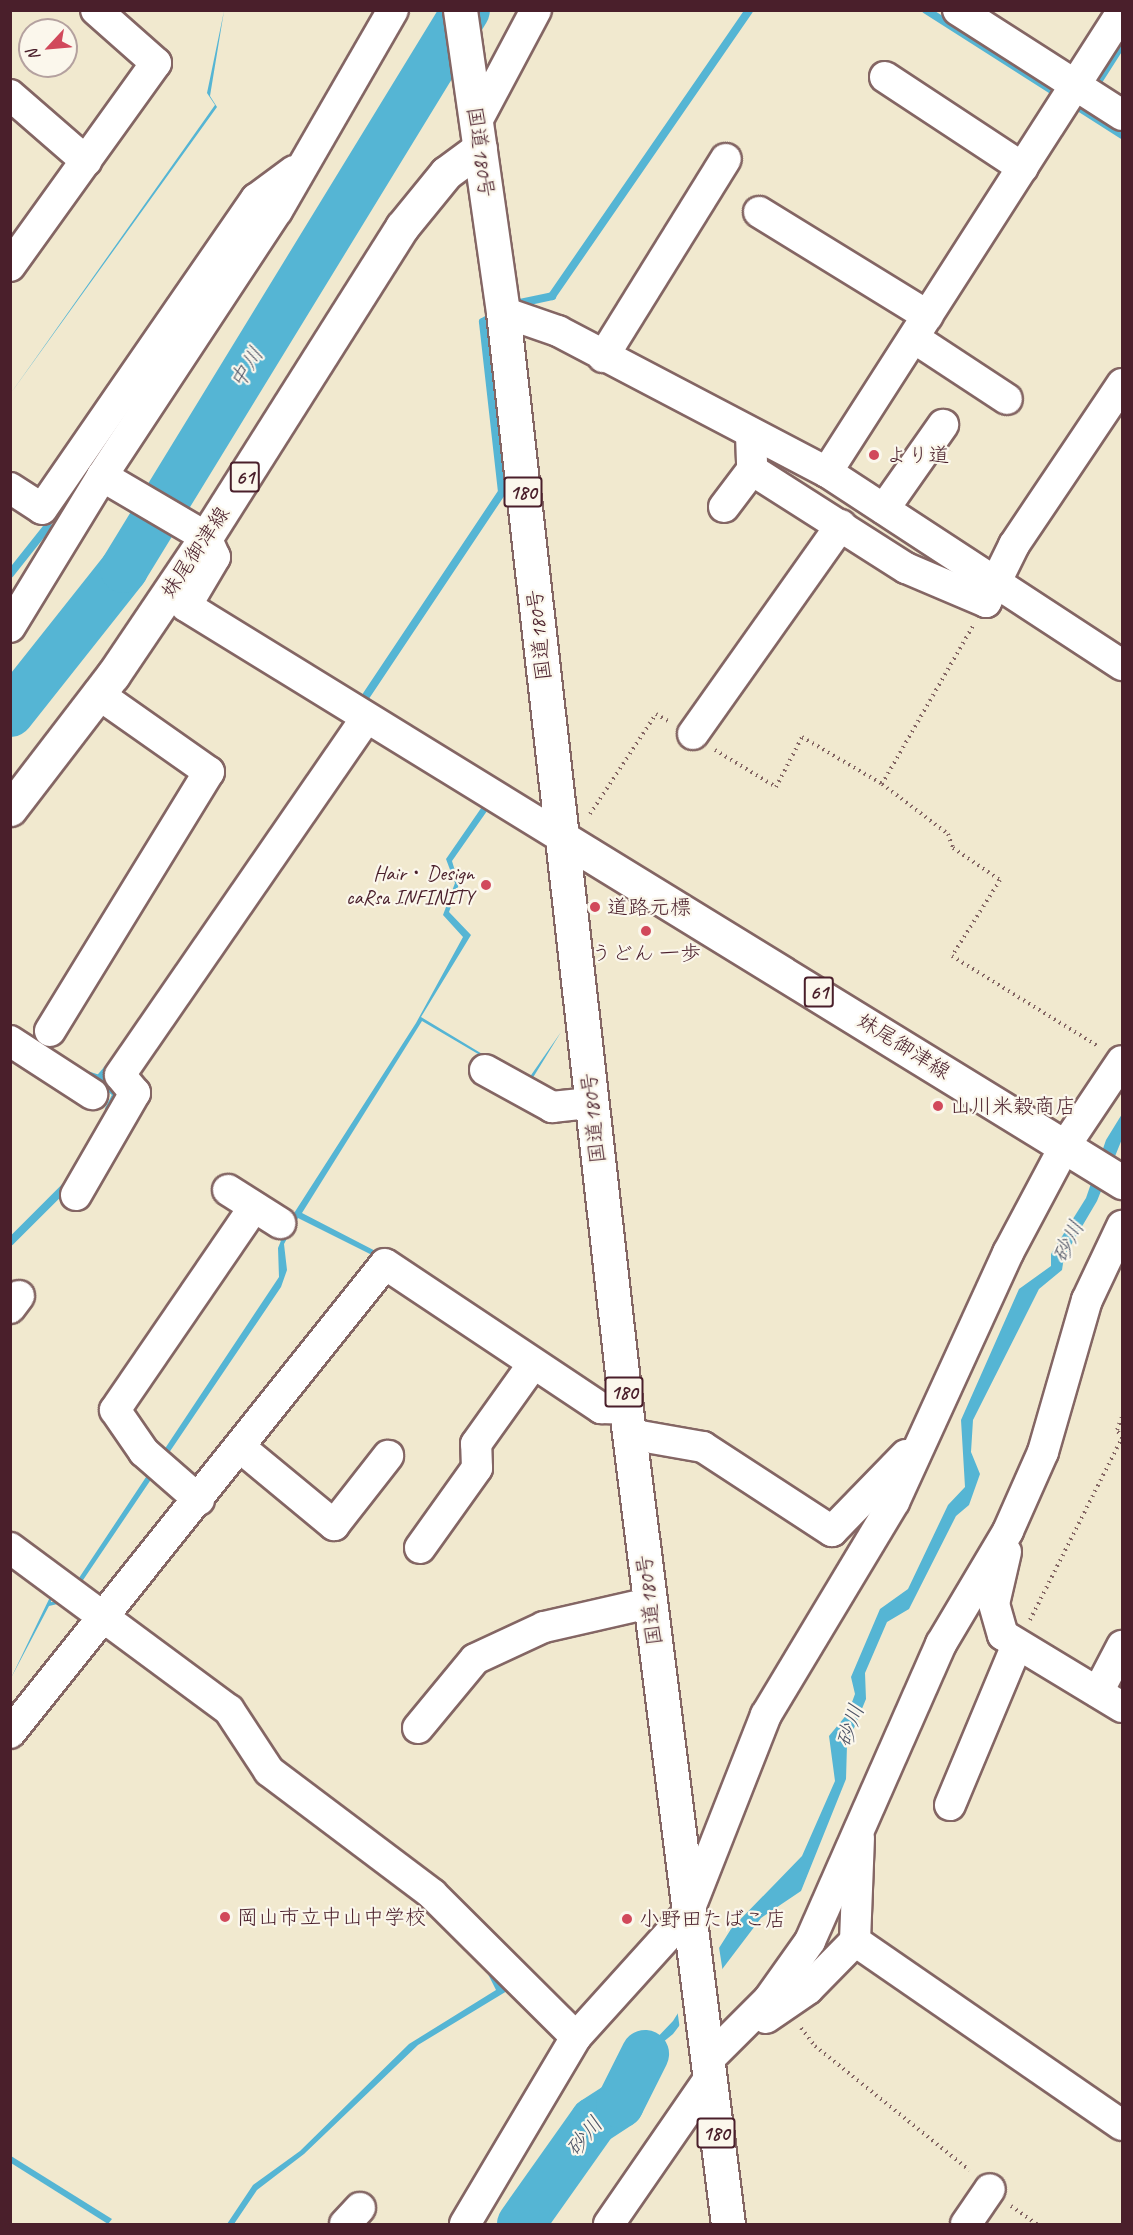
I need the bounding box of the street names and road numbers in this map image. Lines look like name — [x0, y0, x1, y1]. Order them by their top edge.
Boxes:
street label: 国道180号 — [462, 105, 500, 199]
road number: 61 — [228, 460, 262, 494]
road number: 180 — [504, 475, 542, 509]
street label: 妹尾御津線 — [155, 501, 235, 603]
street label: 国道180号 — [522, 588, 556, 682]
road number: 61 — [802, 975, 836, 1009]
street label: 妹尾御津線 — [853, 1007, 955, 1085]
street label: 国道180号 — [576, 1071, 610, 1165]
road number: 180 — [604, 1375, 644, 1409]
street label: 国道180号 — [631, 1553, 667, 1647]
road number: 180 — [696, 2116, 736, 2150]

